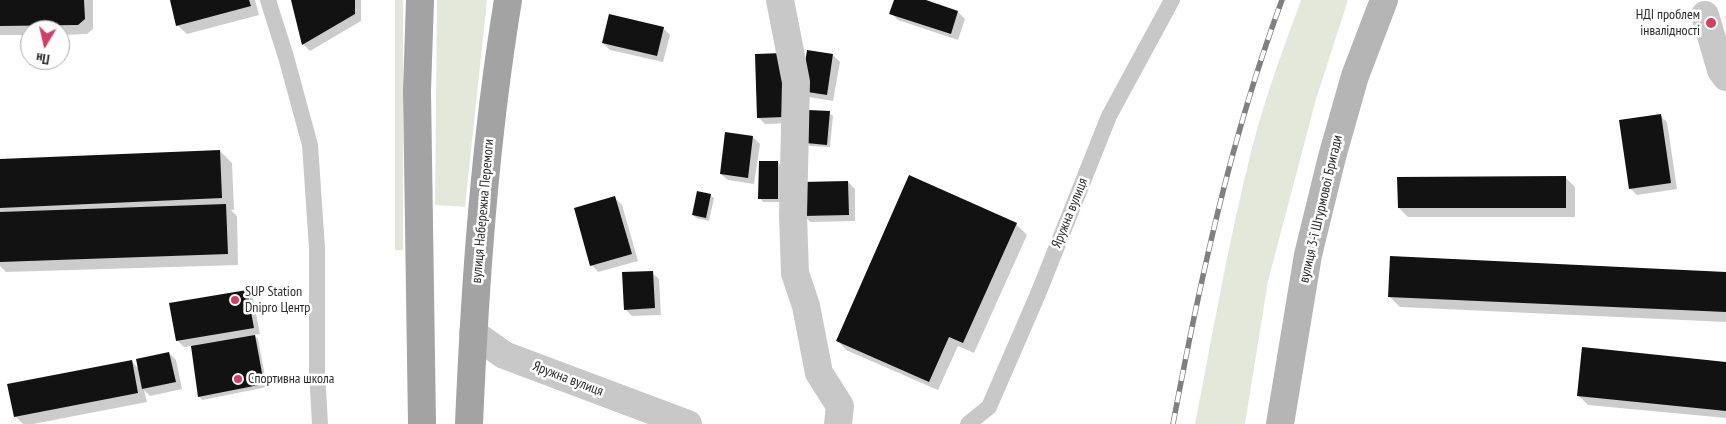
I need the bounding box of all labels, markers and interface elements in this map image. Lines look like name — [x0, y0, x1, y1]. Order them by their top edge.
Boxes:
place label: НДІ проблем інвалідності — [1636, 7, 1700, 40]
marker: НДІ проблем інвалідності — [1704, 16, 1718, 30]
north arrow — [20, 20, 70, 70]
text: Пн — [35, 49, 51, 69]
street label: вулиця 3-ї Штурмової Бригади — [1296, 134, 1346, 284]
street label: вулиця Набережна Перемоги — [468, 138, 498, 284]
street label: Яружна вулиця — [1048, 176, 1092, 250]
place label: SUP Station Dnipro Центр — [245, 284, 310, 316]
marker: SUP Station Dnipro Центр — [229, 294, 241, 306]
street label: Яружна вулиця — [530, 358, 606, 400]
place label: Спортивна школа — [248, 371, 334, 387]
marker: Спортивна школа — [232, 373, 244, 385]

